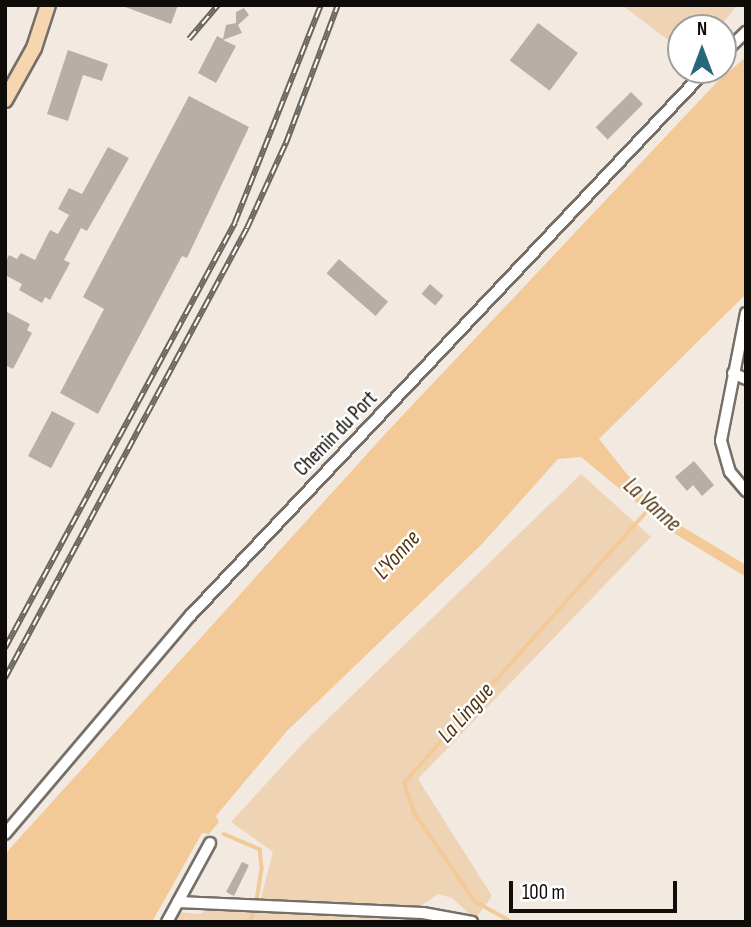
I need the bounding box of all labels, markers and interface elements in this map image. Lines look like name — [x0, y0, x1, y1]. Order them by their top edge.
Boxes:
north arrow — [667, 14, 737, 84]
text: N — [697, 18, 707, 41]
street label: Chemin du Port — [289, 386, 383, 482]
water label: La Vanne — [617, 472, 687, 538]
water label: L'Yonne — [368, 525, 426, 585]
water label: La Lingue — [432, 677, 500, 749]
scale bar — [513, 867, 681, 911]
text: 100 m — [522, 880, 565, 905]

